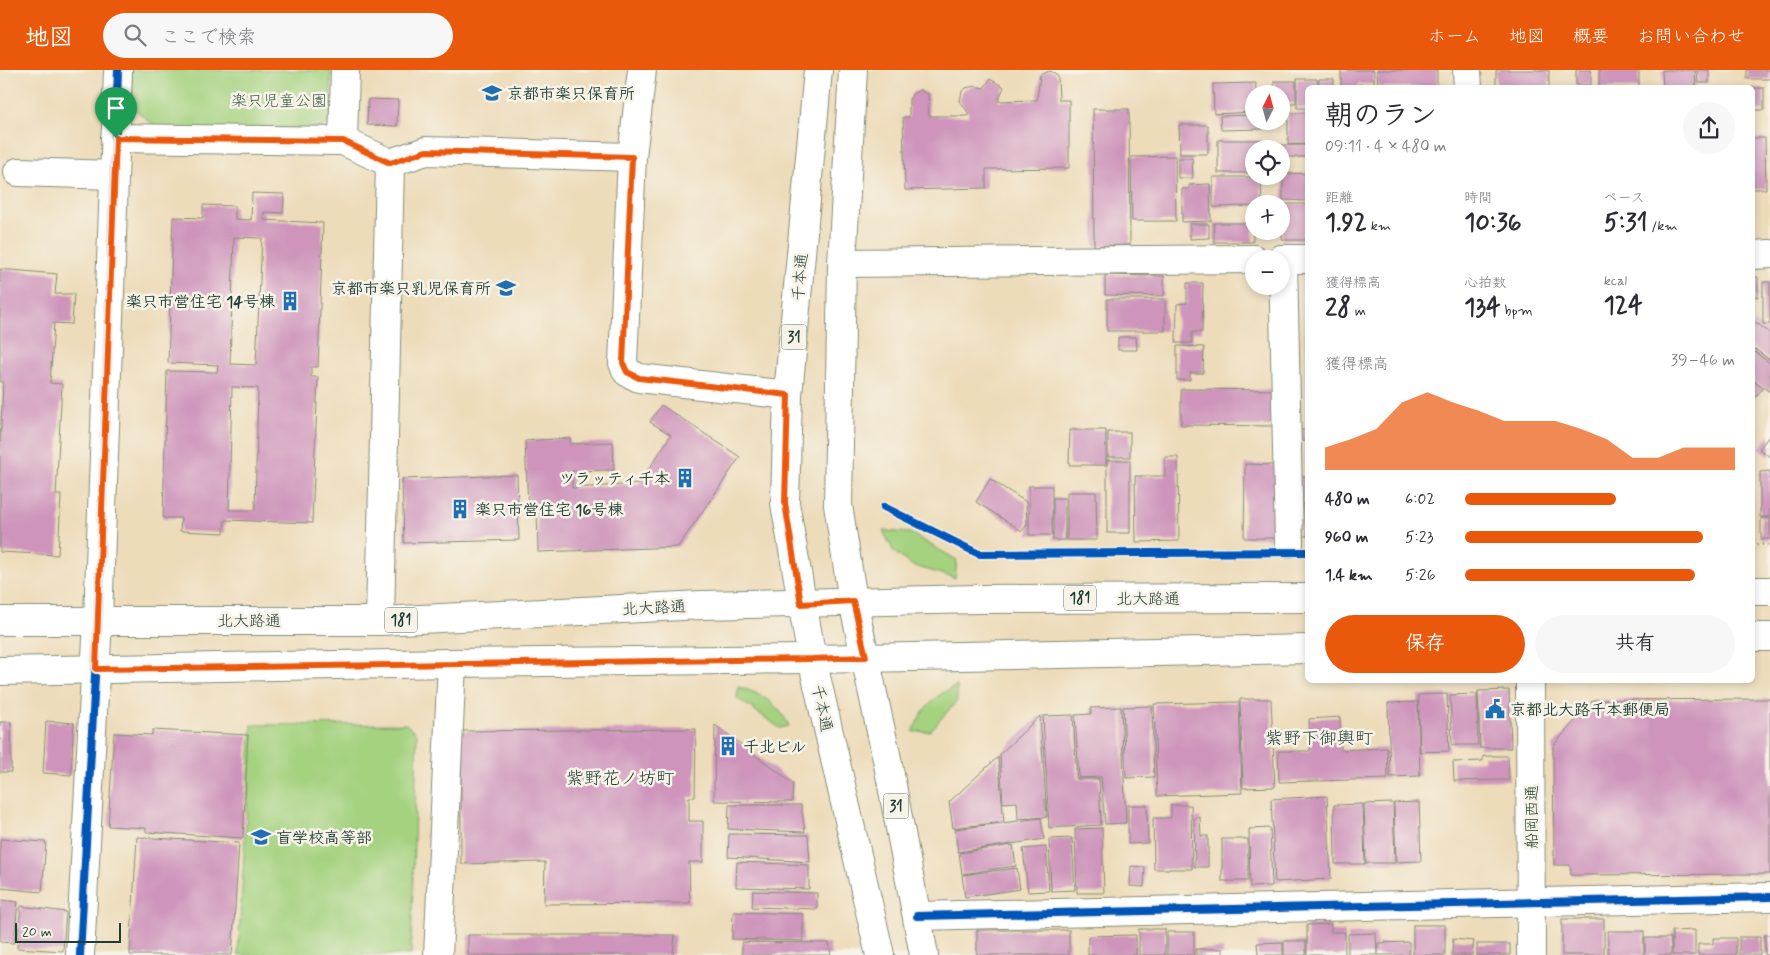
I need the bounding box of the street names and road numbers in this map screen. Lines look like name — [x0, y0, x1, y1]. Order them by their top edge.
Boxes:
street label: 千本通 — [788, 252, 813, 302]
road number: 31 — [782, 324, 806, 350]
road number: 181 — [1064, 586, 1096, 610]
street label: 北大路通 — [1116, 589, 1180, 610]
street label: 北大路通 — [622, 596, 687, 621]
road number: 181 — [385, 608, 417, 632]
street label: 北大路通 — [217, 611, 281, 632]
street label: 千本通 — [806, 683, 837, 734]
street label: 船岡西通 — [1522, 785, 1543, 849]
road number: 31 — [884, 794, 908, 818]

